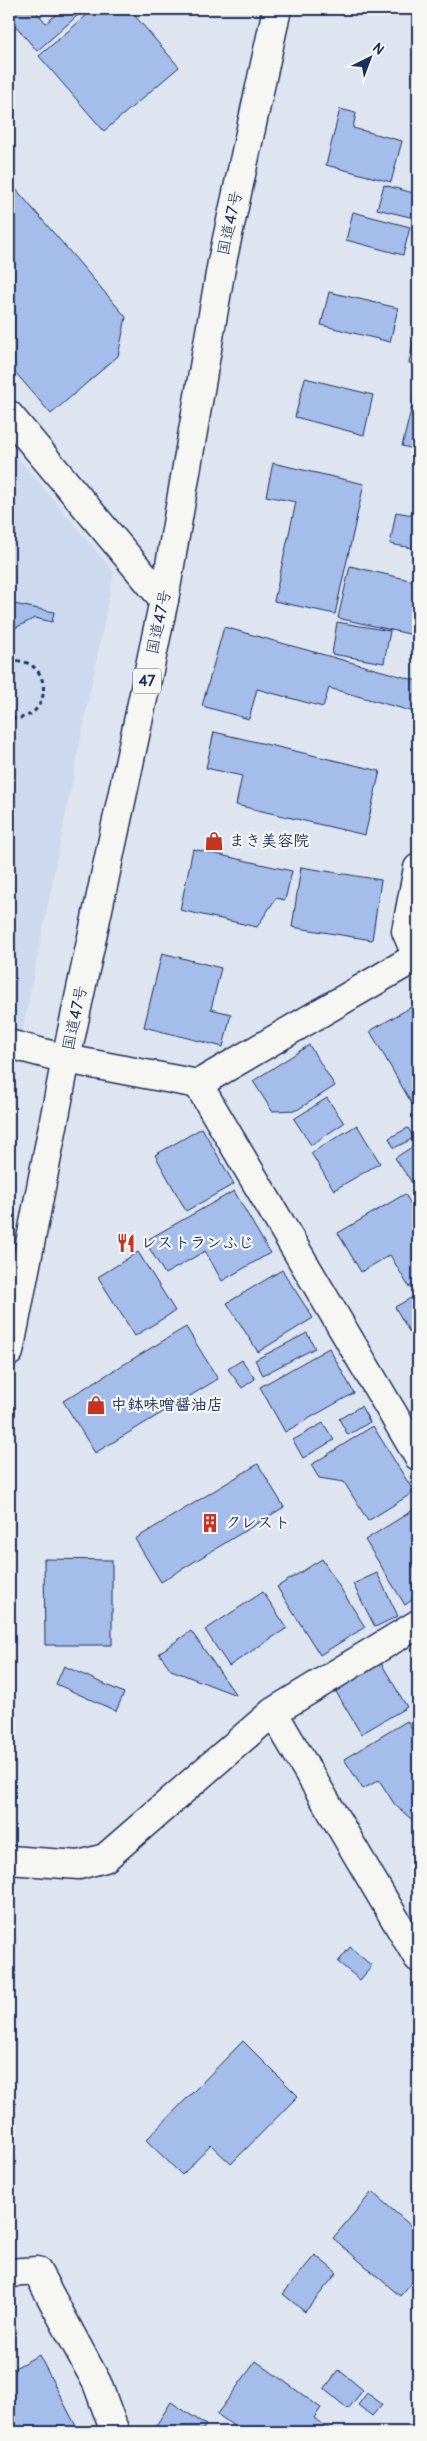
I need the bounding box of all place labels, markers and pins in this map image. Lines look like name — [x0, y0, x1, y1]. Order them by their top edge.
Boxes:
shop icon: まき美容院 — [203, 830, 225, 852]
place label: まき美容院 — [229, 831, 309, 851]
restaurant icon: レストランふじ — [115, 1232, 137, 1254]
place label: レストランふじ — [141, 1233, 254, 1253]
shop icon: 中鉢味噌醤油店 — [85, 1394, 107, 1416]
place label: 中鉢味噌醤油店 — [111, 1395, 223, 1415]
building icon: クレスト — [199, 1512, 221, 1534]
place label: クレスト — [225, 1513, 290, 1533]

